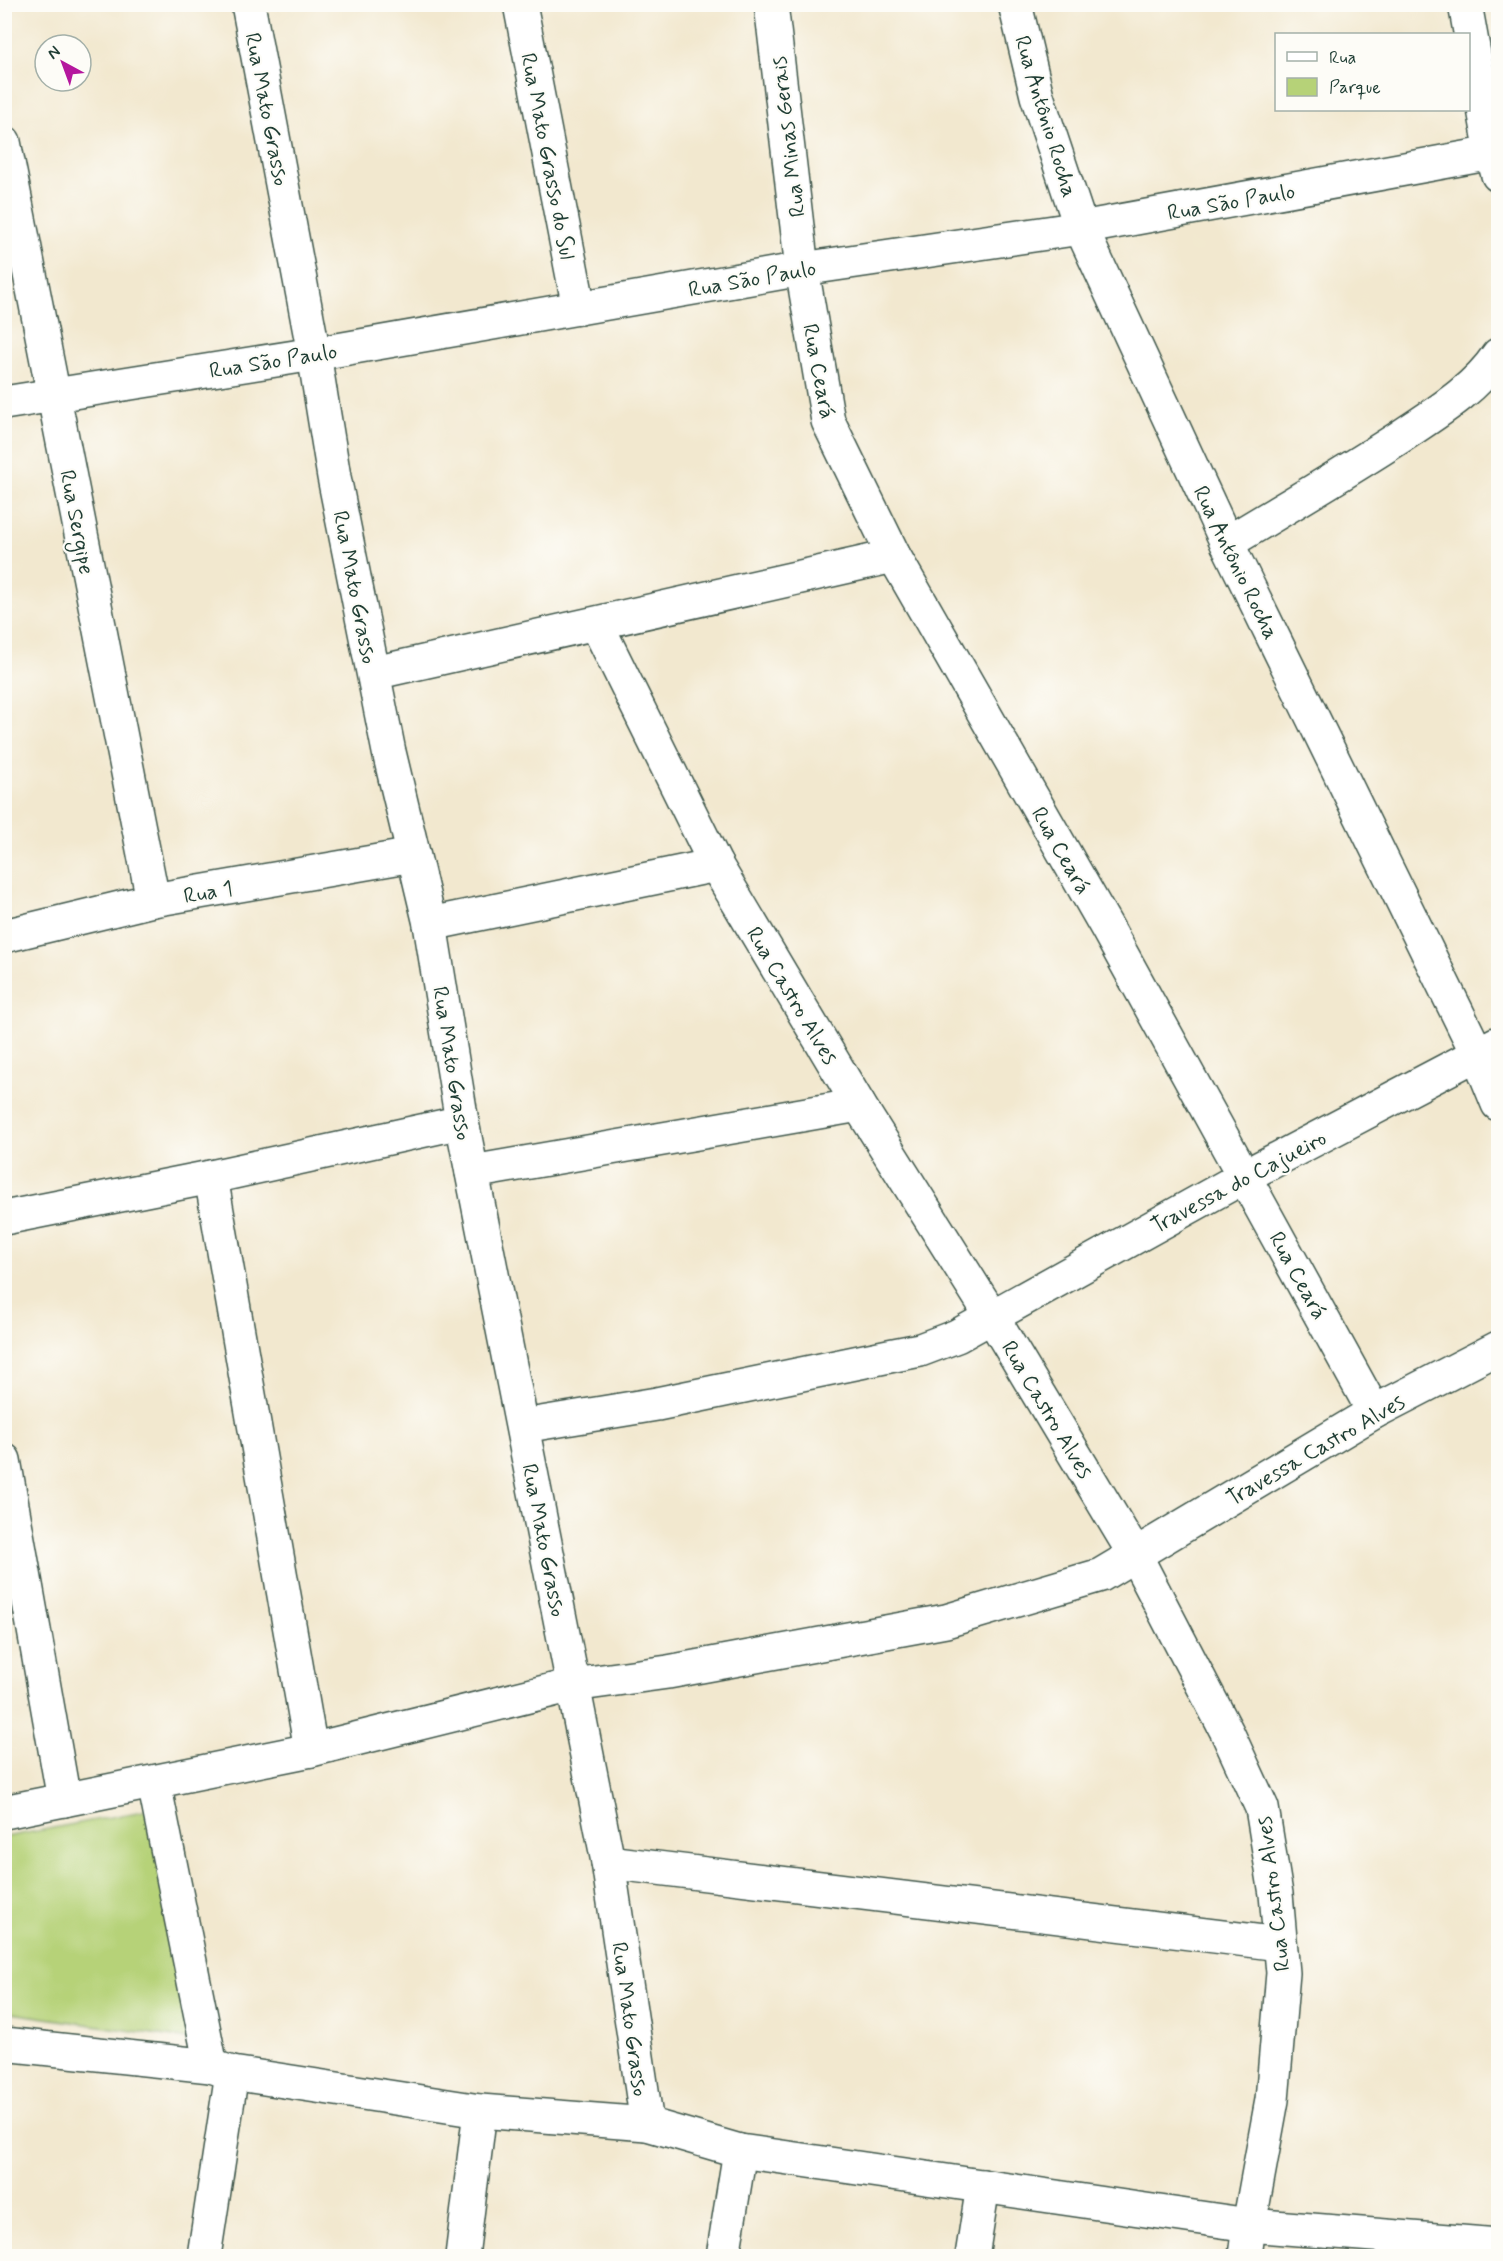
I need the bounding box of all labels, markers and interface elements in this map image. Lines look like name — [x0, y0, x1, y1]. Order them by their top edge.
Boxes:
street label: Rua Mato Grasso — [237, 30, 295, 188]
street label: Rua Antônio Rocha — [1007, 32, 1083, 201]
north arrow — [33, 33, 93, 93]
legend — [1275, 33, 1470, 111]
text: N — [43, 41, 65, 64]
text: Rua — [1329, 46, 1356, 70]
street label: Rua Mato Grasso do Sul — [513, 51, 581, 262]
street label: Rua Minas Gerais — [765, 54, 813, 219]
text: Parque — [1329, 76, 1381, 100]
street label: Rua São Paulo — [1165, 178, 1297, 228]
street label: Rua São Paulo — [686, 255, 818, 305]
street label: Rua Ceará — [795, 321, 841, 421]
street label: Rua São Paulo — [207, 338, 339, 386]
street label: Rua Sergipe — [49, 468, 100, 578]
street label: Rua Antônio Rocha — [1186, 481, 1285, 644]
street label: Rua Mato Grasso — [325, 508, 383, 666]
street label: Rua Ceará — [1024, 802, 1096, 900]
street label: Rua 1 — [182, 875, 235, 911]
street label: Rua Castro Alves — [739, 922, 844, 1070]
street label: Rua Mato Grasso — [425, 984, 477, 1142]
street label: Travessa do Cajueiro — [1146, 1125, 1332, 1242]
street label: Rua Ceará — [1262, 1227, 1333, 1325]
street label: Rua Castro Alves — [994, 1336, 1099, 1484]
street label: Travessa Castro Alves — [1222, 1388, 1410, 1513]
street label: Rua Mato Grasso — [514, 1461, 572, 1619]
street label: Rua Castro Alves — [1251, 1814, 1297, 1973]
street label: Rua Mato Grasso — [604, 1940, 654, 2098]

